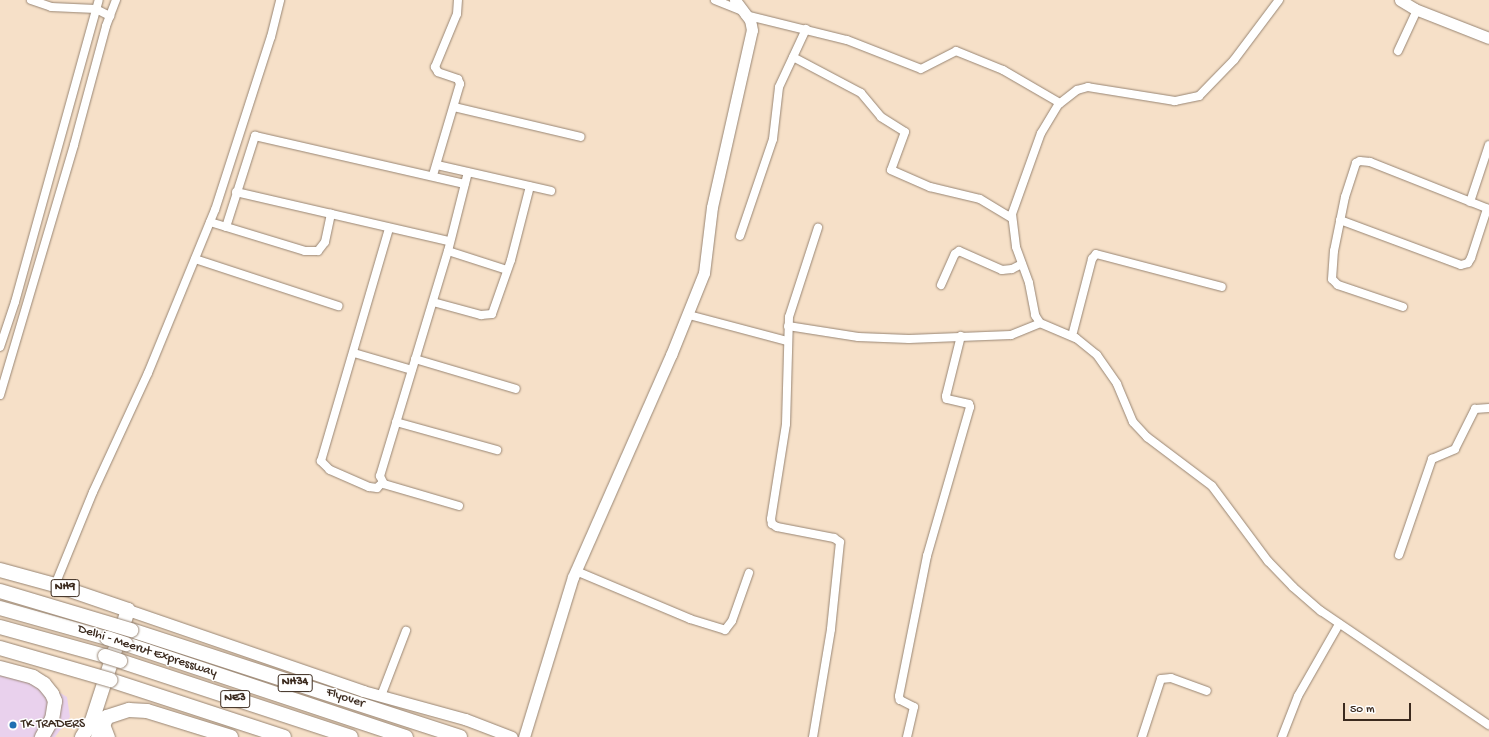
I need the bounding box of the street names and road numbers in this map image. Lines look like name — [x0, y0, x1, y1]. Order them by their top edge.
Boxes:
road number: NH9 — [50, 578, 80, 598]
street label: Delhi - Meerut Expressway — [75, 622, 219, 682]
road number: NH34 — [277, 673, 313, 693]
street label: Flyover — [324, 685, 366, 713]
road number: NE3 — [220, 689, 250, 709]

